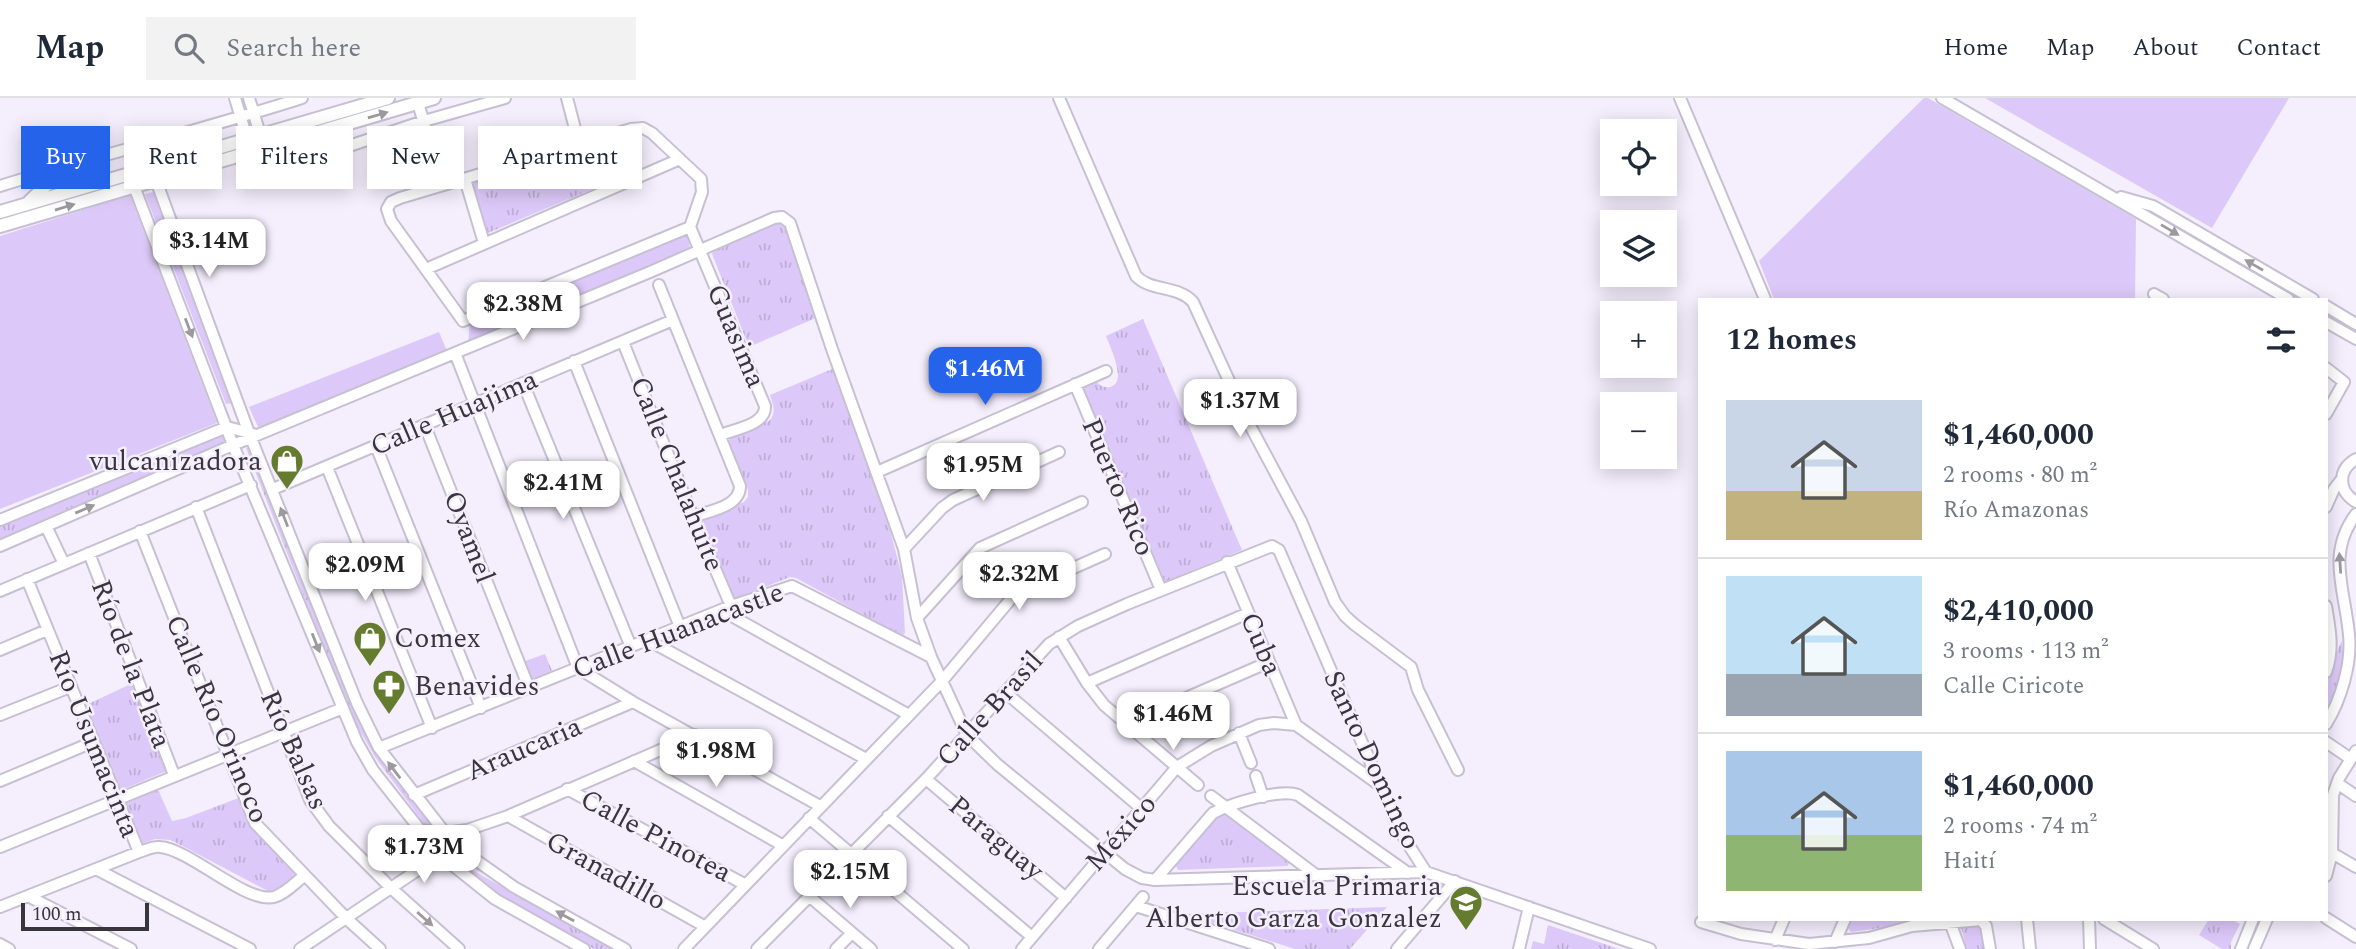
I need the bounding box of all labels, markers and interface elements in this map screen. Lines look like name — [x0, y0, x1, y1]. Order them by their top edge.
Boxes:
search box — [146, 17, 636, 80]
text: Map — [35, 23, 104, 73]
text: Search here — [226, 28, 361, 68]
icon: search — [170, 29, 208, 67]
text: Home — [1943, 30, 2008, 66]
text: Map — [2046, 30, 2094, 66]
text: About — [2132, 30, 2198, 66]
text: Contact — [2236, 30, 2321, 66]
one-way arrow — [367, 109, 388, 119]
map controls — [1600, 119, 1677, 469]
button: locate — [1600, 119, 1677, 196]
chip: Buy — [21, 126, 110, 189]
chip: Rent — [124, 126, 222, 189]
chip: Filters — [236, 126, 353, 189]
chip: New — [367, 126, 464, 189]
chip: Apartment — [478, 126, 642, 189]
one-way arrow — [55, 201, 76, 211]
button: layers — [1600, 210, 1677, 287]
pin: $3.14M — [152, 220, 266, 279]
one-way arrow — [2161, 223, 2180, 236]
text: $3.14M — [169, 224, 249, 259]
one-way arrow — [2244, 260, 2264, 272]
street label: Guasima — [695, 277, 777, 395]
pin: $2.38M — [466, 282, 580, 342]
text: $2.38M — [483, 287, 563, 322]
button: + — [1600, 301, 1677, 378]
text: 12 homes — [1726, 317, 1857, 363]
one-way arrow — [183, 318, 194, 339]
icon: filters — [2262, 321, 2300, 359]
pin: $1.46M — [928, 348, 1042, 407]
text: $1.46M — [945, 352, 1025, 387]
street label: Calle Huajima — [364, 358, 545, 468]
street label: Calle Chalahuite — [618, 370, 736, 578]
pin: $1.37M — [1183, 380, 1297, 439]
text: $1.37M — [1200, 384, 1280, 419]
button: − — [1600, 392, 1677, 469]
street label: Puerto Rico — [1070, 411, 1166, 563]
text: $1,460,000 — [1943, 412, 2094, 458]
icon: home — [1782, 428, 1866, 512]
place label: vulcanizadora — [89, 440, 262, 483]
shop icon: vulcanizadora — [268, 442, 306, 491]
pin: $1.95M — [926, 444, 1040, 503]
text: $1.95M — [943, 448, 1023, 483]
text: 2 rooms · 80 m² — [1943, 458, 2097, 493]
pin: $2.41M — [506, 462, 620, 521]
text: $2.41M — [523, 466, 603, 501]
street label: Oyamel — [432, 484, 506, 590]
text: Río Amazonas — [1943, 493, 2089, 528]
one-way arrow — [75, 503, 95, 515]
one-way arrow — [278, 507, 289, 528]
pin: $2.09M — [308, 544, 422, 603]
text: $2.09M — [325, 548, 405, 583]
one-way arrow — [2334, 551, 2345, 573]
pin: $2.32M — [962, 552, 1076, 612]
text: $2.32M — [979, 557, 1059, 592]
street label: Calle Huanacastle — [566, 571, 790, 691]
street label: Río de la Plata — [79, 573, 183, 755]
text: $2,410,000 — [1943, 588, 2094, 634]
icon: home — [1782, 604, 1866, 688]
street label: Cuba — [1228, 605, 1294, 683]
street label: Calle Río Orinoco — [154, 608, 280, 830]
place label: Comex — [394, 617, 481, 660]
shop icon: Comex — [351, 619, 389, 668]
one-way arrow — [311, 633, 322, 654]
text: 3 rooms · 113 m² — [1943, 634, 2109, 669]
street label: Calle Brasil — [926, 641, 1054, 777]
street label: Río Usumacinta — [37, 644, 151, 845]
street label: Santo Domingo — [1312, 663, 1432, 857]
place label: Benavides — [414, 665, 540, 708]
pharmacy icon: Benavides — [370, 667, 408, 716]
text: Calle Ciricote — [1943, 669, 2084, 704]
street label: Río Balsas — [248, 683, 340, 817]
pin: $1.46M — [1116, 692, 1230, 752]
text: $1.46M — [1133, 697, 1213, 732]
street label: Araucaria — [459, 705, 589, 793]
pin: $1.98M — [659, 730, 773, 789]
text: $1.98M — [676, 734, 756, 769]
one-way arrow — [388, 761, 402, 779]
text: $1,460,000 — [1943, 763, 2094, 809]
street label: Calle Pinotea — [573, 778, 740, 894]
icon: home — [1782, 779, 1866, 863]
street label: México — [1075, 784, 1167, 882]
street label: Paraguay — [939, 785, 1055, 892]
text: 2 rooms · 74 m² — [1943, 809, 2097, 844]
street label: Granadillo — [538, 820, 674, 922]
pin: $1.73M — [367, 826, 481, 885]
text: $1.73M — [384, 830, 464, 865]
text: Haití — [1943, 844, 1995, 879]
pin: $2.15M — [793, 850, 907, 910]
text: $2.15M — [810, 855, 890, 890]
place label: Escuela Primaria Alberto Garza Gonzalez — [1145, 865, 1442, 940]
school or university icon: Escuela Primaria Alberto Garza Gonzalez — [1447, 883, 1485, 932]
scale bar — [21, 900, 149, 932]
text: 100 m — [32, 900, 82, 929]
one-way arrow — [416, 910, 433, 926]
one-way arrow — [555, 910, 575, 922]

